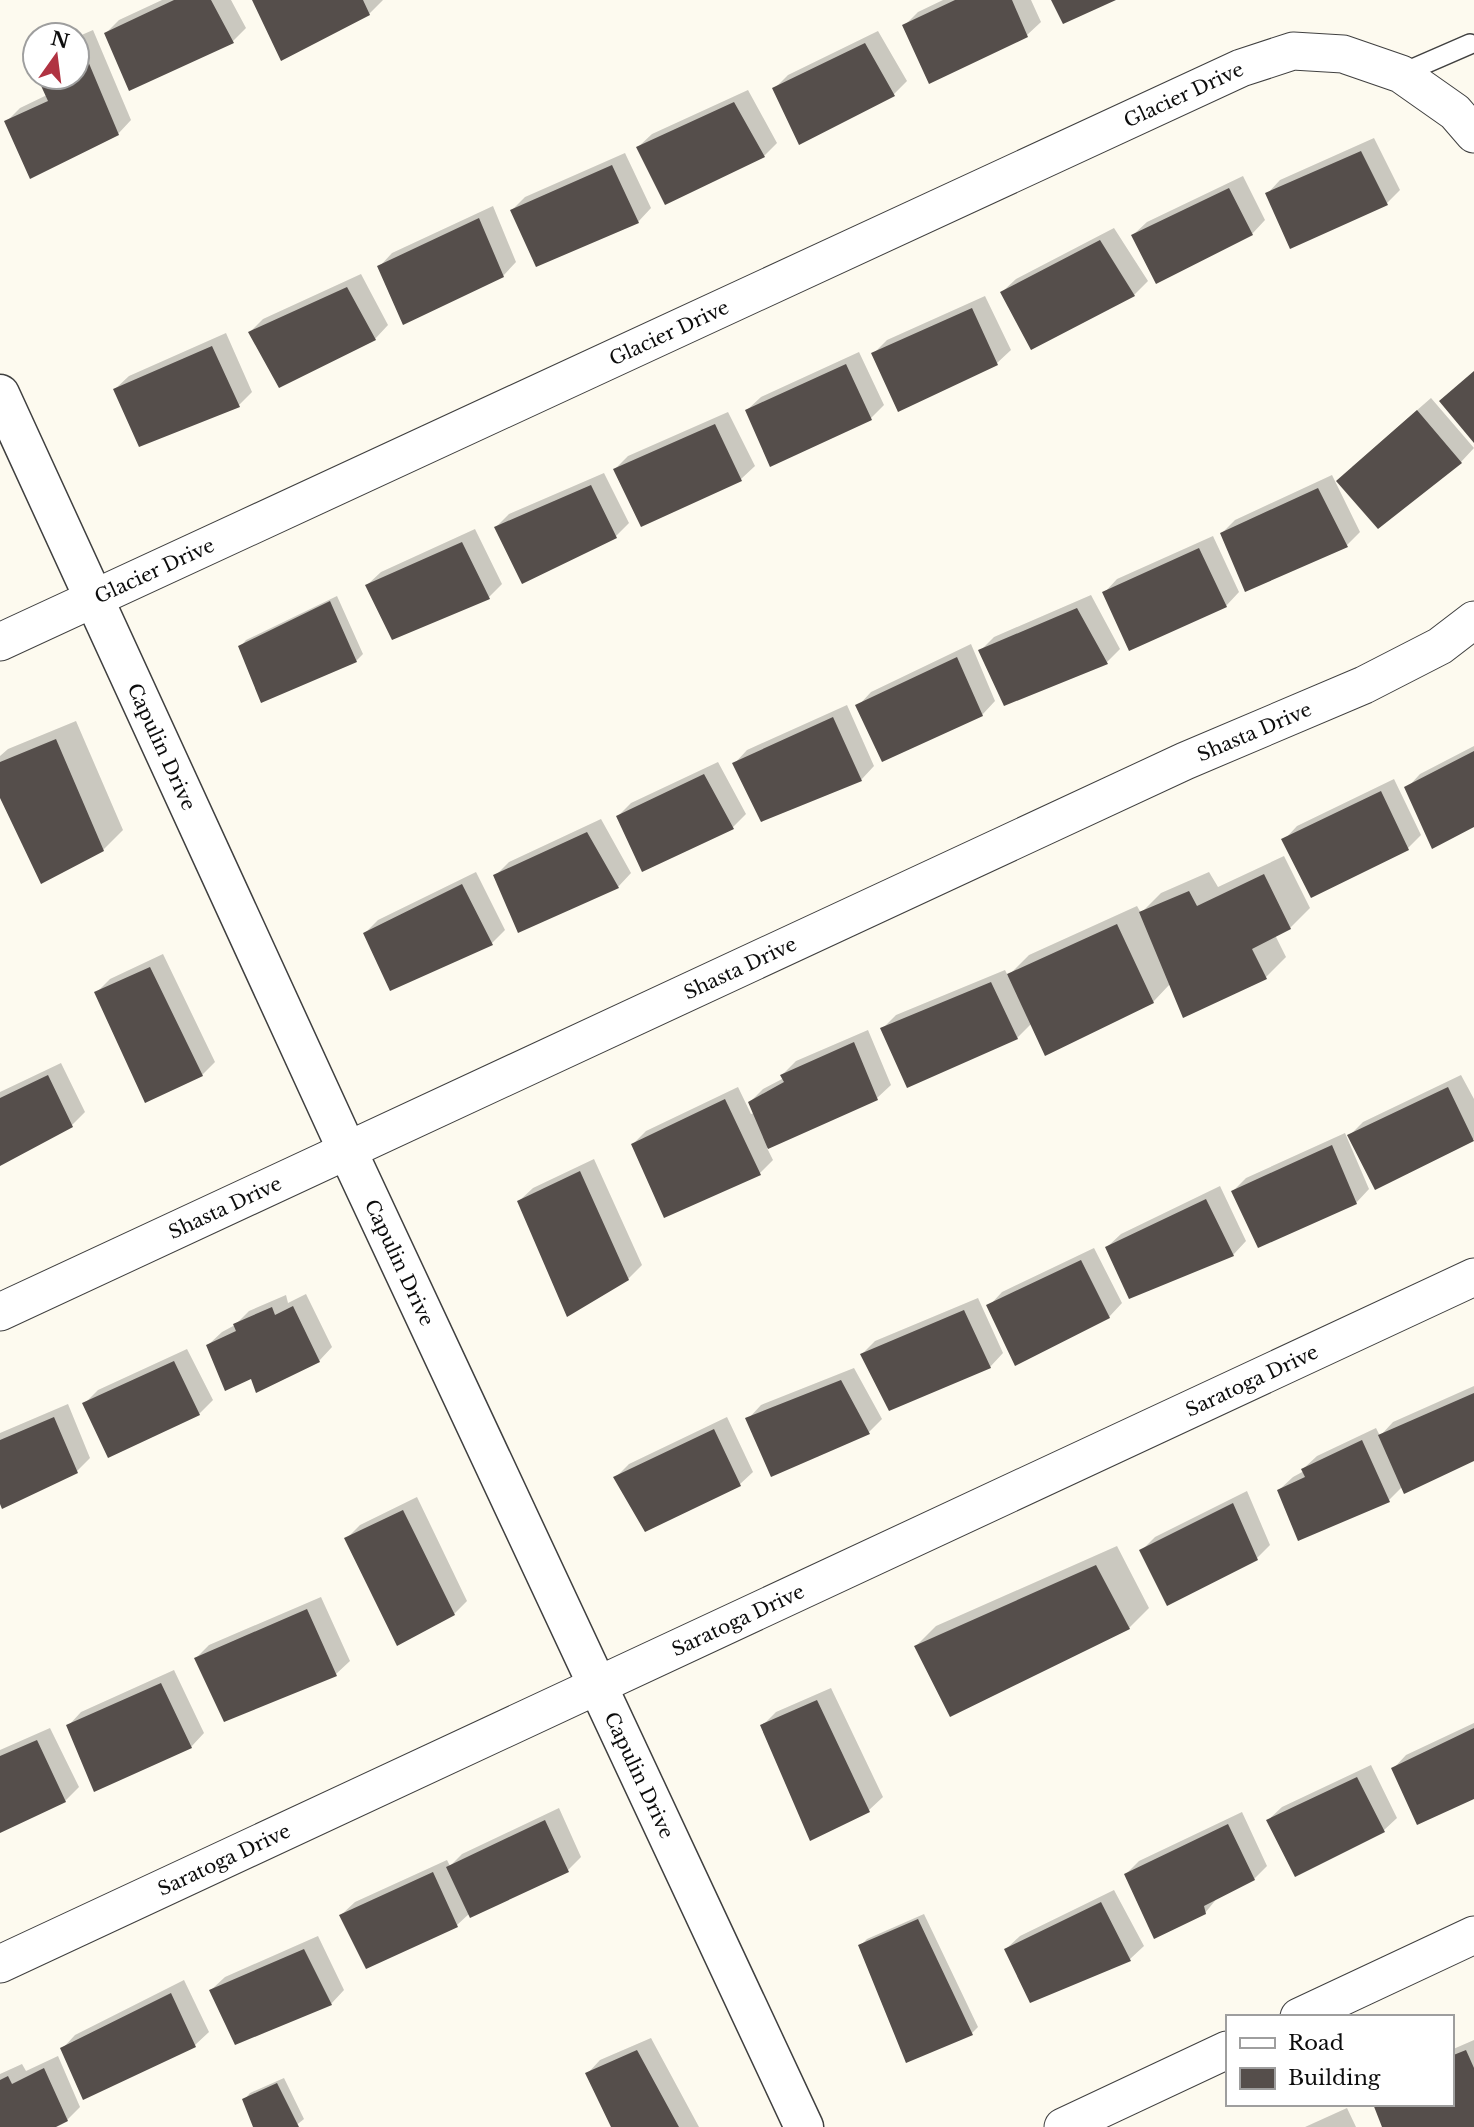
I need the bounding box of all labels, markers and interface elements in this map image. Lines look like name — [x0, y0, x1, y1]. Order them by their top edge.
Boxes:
north arrow — [21, 21, 91, 91]
text: N — [49, 27, 72, 53]
street label: Glacier Drive — [1120, 57, 1247, 133]
street label: Glacier Drive — [606, 296, 733, 371]
street label: Glacier Drive — [91, 534, 218, 609]
street label: Capulin Drive — [122, 680, 200, 814]
street label: Shasta Drive — [1194, 698, 1315, 766]
street label: Shasta Drive — [680, 932, 800, 1005]
street label: Shasta Drive — [165, 1172, 285, 1244]
street label: Capulin Drive — [360, 1196, 439, 1330]
street label: Saratoga Drive — [1182, 1340, 1322, 1422]
street label: Saratoga Drive — [668, 1580, 808, 1661]
street label: Capulin Drive — [600, 1708, 678, 1842]
street label: Saratoga Drive — [154, 1819, 294, 1901]
legend — [1226, 2015, 1453, 2106]
text: Road — [1288, 2030, 1344, 2056]
text: Building — [1288, 2065, 1381, 2091]

